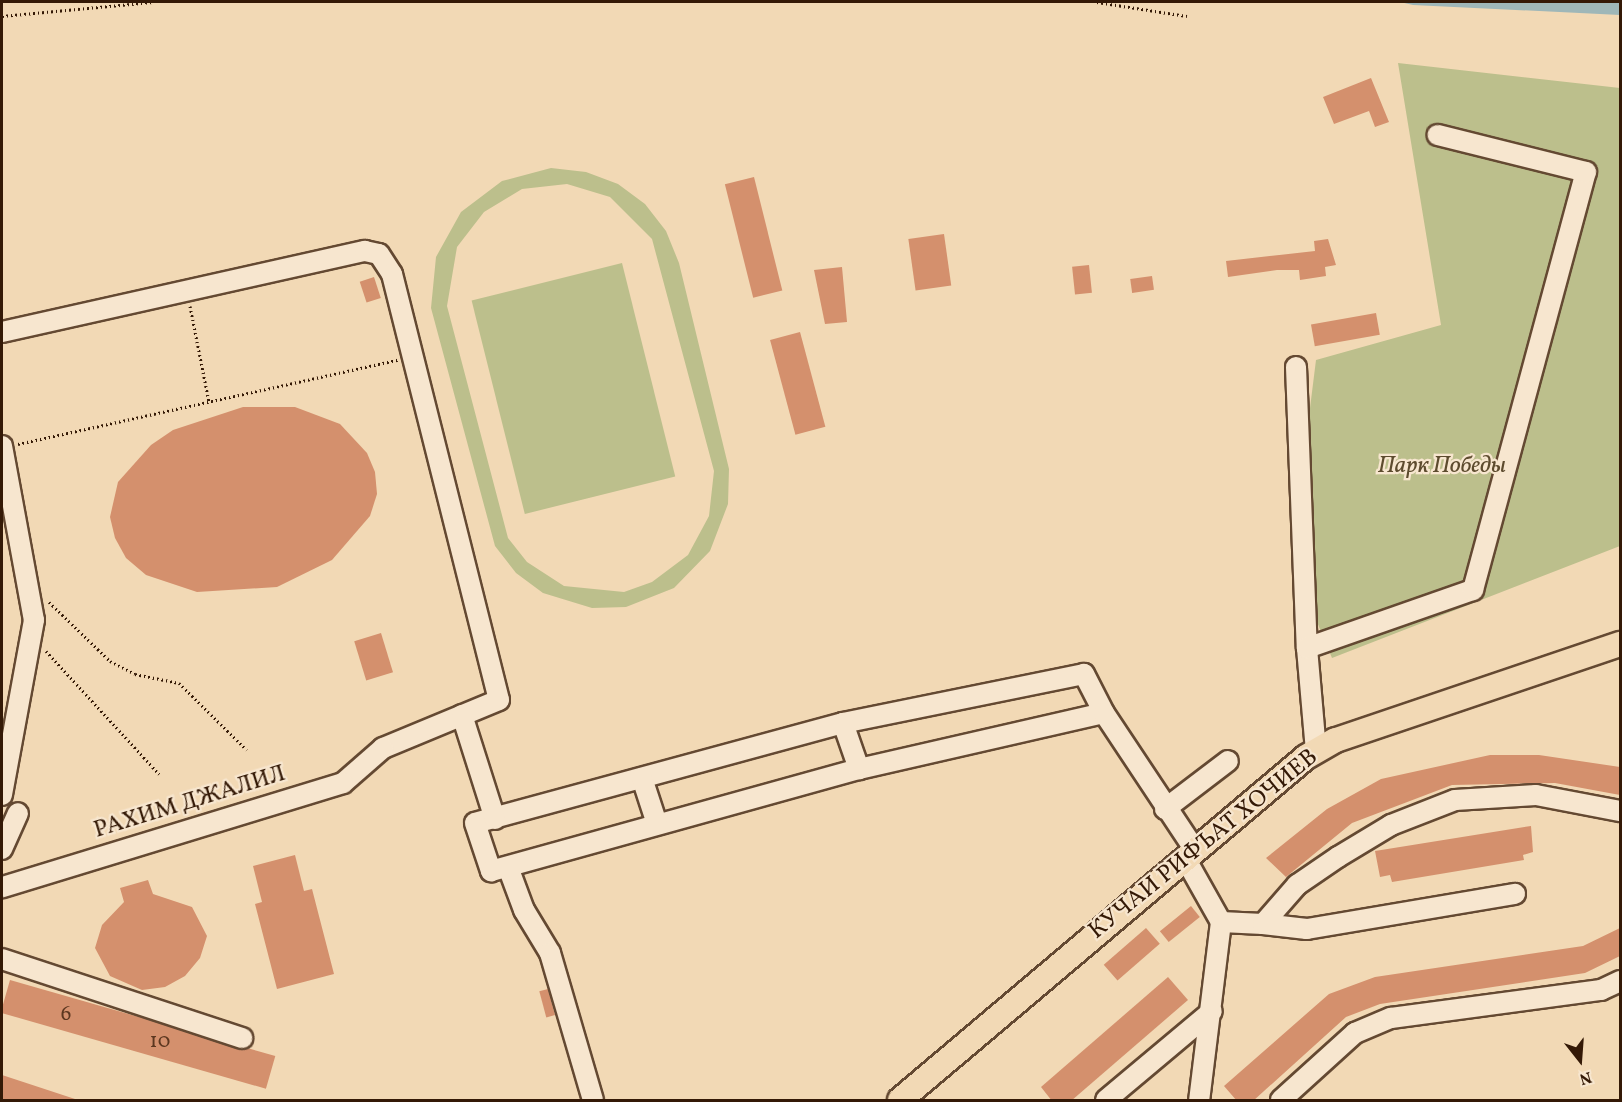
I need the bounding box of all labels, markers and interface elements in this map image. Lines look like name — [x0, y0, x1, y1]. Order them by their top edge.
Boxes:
park label: Парк Победы — [1378, 453, 1506, 481]
street label: КУЧАИ РИФЪАТ ХОЧИЕВ — [1083, 743, 1325, 947]
street label: РАХИМ ДЖАЛИЛ — [91, 760, 289, 846]
house number: 6 — [61, 1002, 71, 1028]
house number: 10 — [150, 1029, 170, 1055]
north arrow — [1550, 1030, 1610, 1090]
text: N — [1576, 1065, 1594, 1089]

